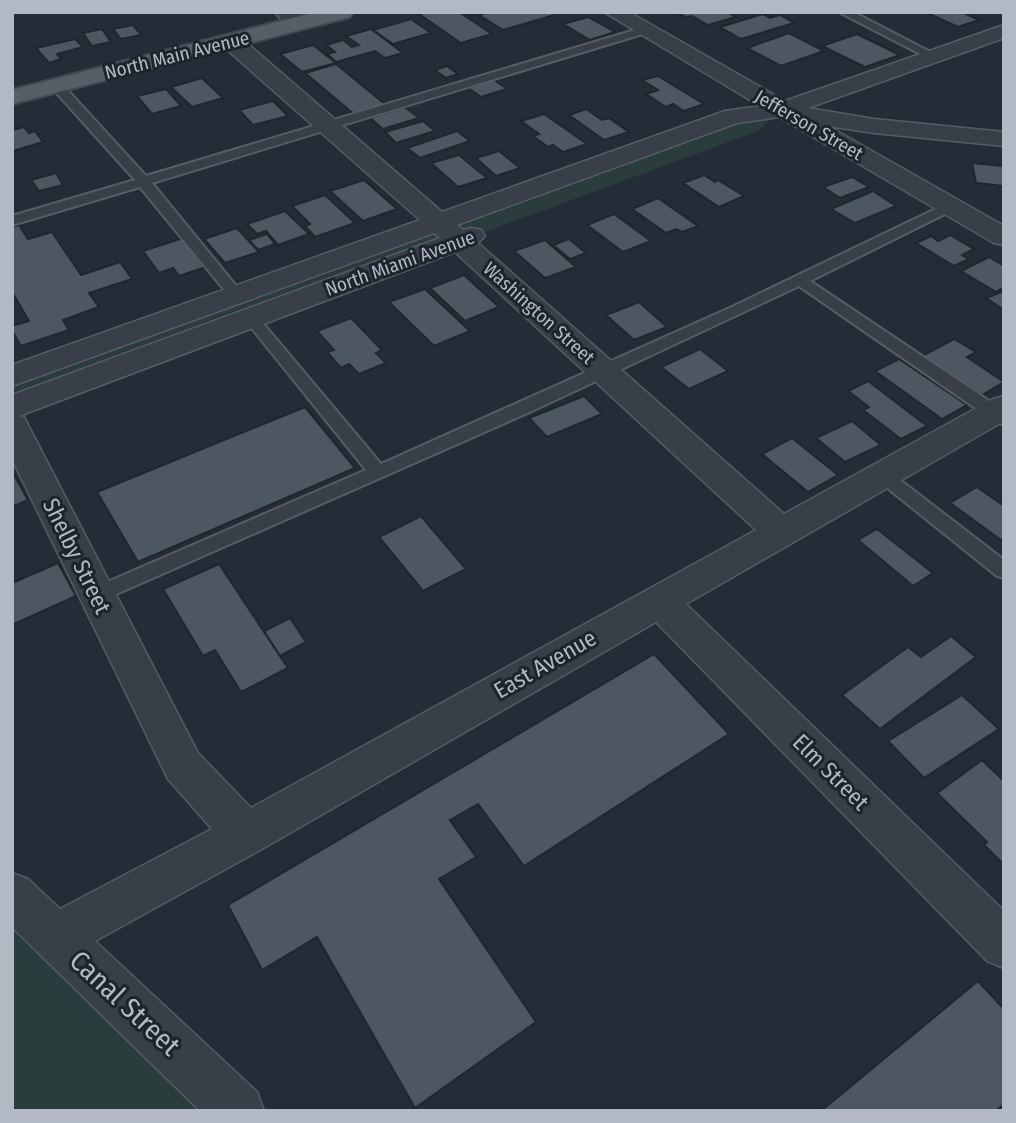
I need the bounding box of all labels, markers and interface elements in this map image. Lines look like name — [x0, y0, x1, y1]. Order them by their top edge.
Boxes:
street label: North Main Avenue — [102, 26, 252, 84]
street label: Jefferson Street — [751, 85, 868, 166]
street label: North Miami Avenue — [322, 225, 478, 301]
street label: Washington Street — [479, 257, 600, 370]
street label: Shelby Street — [37, 494, 117, 619]
street label: East Avenue — [489, 624, 601, 704]
street label: Elm Street — [787, 728, 875, 816]
street label: Canal Street — [63, 944, 188, 1063]

